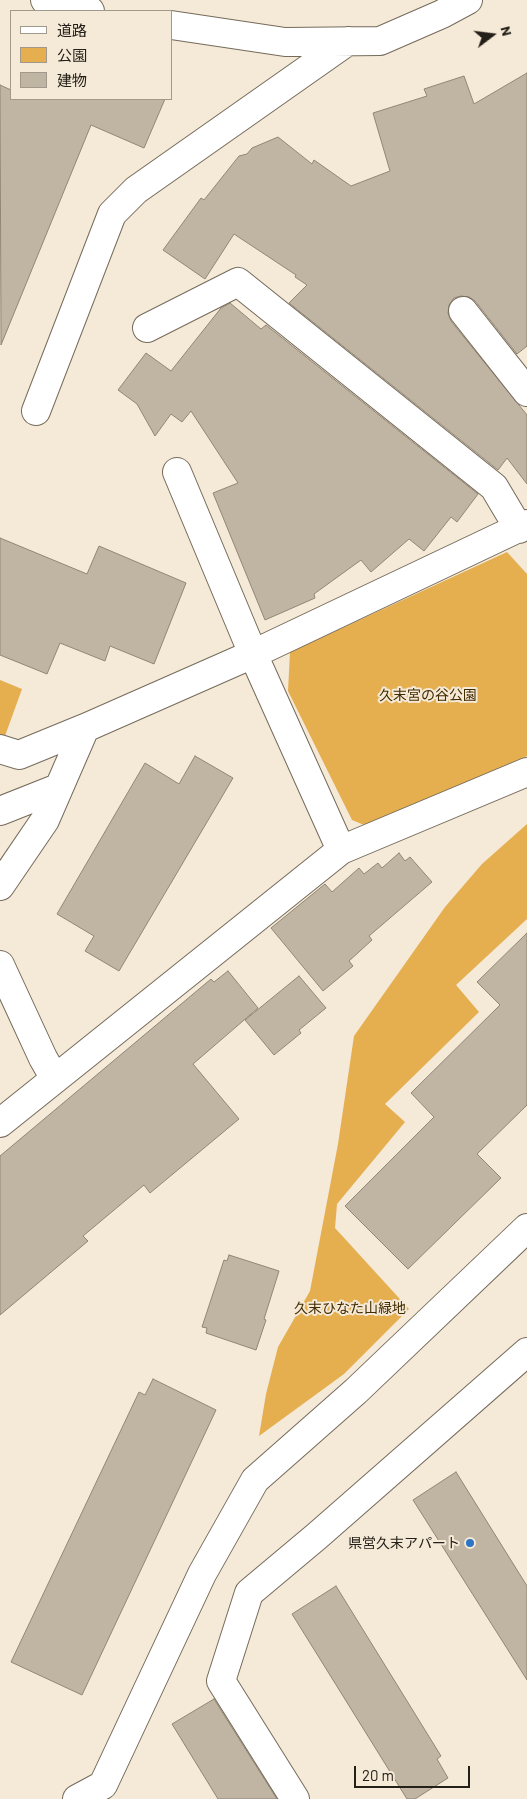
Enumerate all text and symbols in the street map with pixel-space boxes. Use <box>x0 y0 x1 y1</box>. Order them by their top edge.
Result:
legend <box>10 10 172 100</box>
north arrow <box>467 10 517 60</box>
text: 道路 <box>57 21 87 39</box>
text: N <box>498 24 516 38</box>
text: 公園 <box>57 46 87 64</box>
text: 建物 <box>57 71 87 89</box>
park label: 久末宮の谷公園 <box>379 687 477 703</box>
park label: 久末ひなた山緑地 <box>294 1300 406 1316</box>
place label: 県営久末アパート <box>348 1535 460 1551</box>
marker: 県営久末アパート <box>464 1537 476 1549</box>
scale bar <box>357 1756 473 1788</box>
text: 20 m <box>362 1766 394 1784</box>

